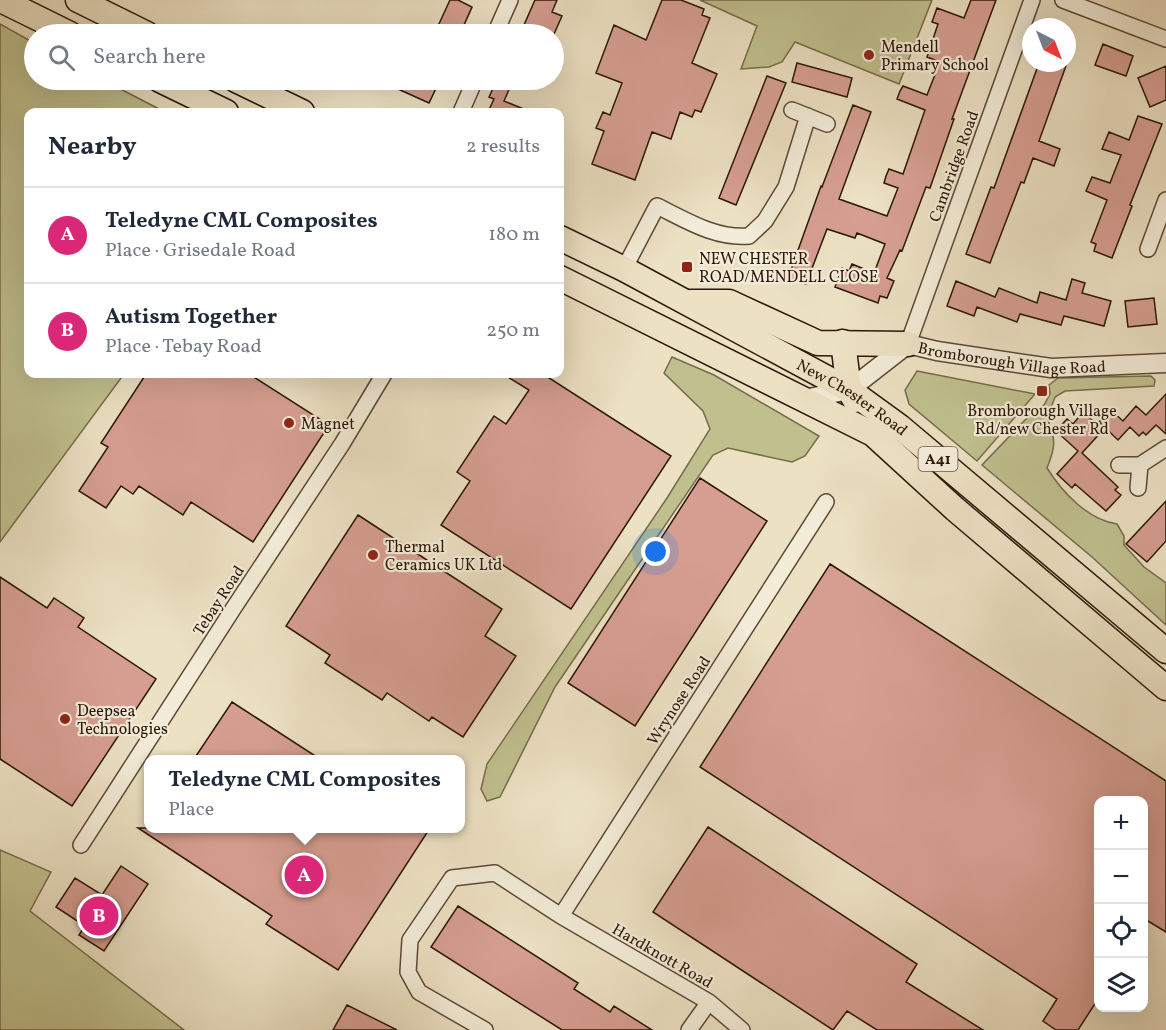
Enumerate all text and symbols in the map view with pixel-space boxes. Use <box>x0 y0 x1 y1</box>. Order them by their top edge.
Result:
north arrow <box>1022 18 1076 72</box>
search box <box>24 24 564 90</box>
place label: Mendell Primary School <box>881 37 989 77</box>
icon: search <box>45 41 78 74</box>
text: Search here <box>93 42 206 73</box>
marker: Mendell Primary School <box>862 48 876 62</box>
street label: Cambridge Road <box>925 108 985 225</box>
text: Nearby <box>48 129 137 165</box>
text: 2 results <box>466 133 540 161</box>
text: Teledyne CML Composites <box>105 206 378 237</box>
text: A <box>60 221 75 249</box>
text: 180 m <box>488 221 540 249</box>
text: Place · Grisedale Road <box>105 237 296 265</box>
place label: NEW CHESTER ROAD/MENDELL CLOSE <box>699 249 878 289</box>
marker: NEW CHESTER ROAD/MENDELL CLOSE <box>680 260 694 274</box>
text: Autism Together <box>105 302 277 333</box>
text: B <box>61 317 74 345</box>
text: 250 m <box>486 317 540 345</box>
text: Place · Tebay Road <box>105 333 262 361</box>
street label: Bromborough Village Road <box>915 338 1106 381</box>
street label: New Chester Road <box>792 355 911 442</box>
marker: Bromborough Village Rd/new Chester Rd <box>1035 384 1049 398</box>
place label: Bromborough Village Rd/new Chester Rd <box>967 401 1117 441</box>
place label: Magnet <box>301 414 355 436</box>
marker: Magnet <box>282 416 296 430</box>
road number: A41 <box>918 447 958 471</box>
place label: Thermal Ceramics UK Ltd <box>385 537 502 577</box>
your location <box>641 537 670 566</box>
marker: Thermal Ceramics UK Ltd <box>366 548 380 562</box>
street label: Tebay Road <box>189 562 251 640</box>
street label: Wrynose Road <box>643 652 717 750</box>
place label: Deepsea Technologies <box>77 701 168 741</box>
marker: Deepsea Technologies <box>58 712 72 726</box>
popup <box>144 755 465 833</box>
text: Teledyne CML Composites <box>168 765 441 796</box>
text: Place <box>168 796 214 824</box>
map controls <box>1094 796 1148 1012</box>
button: + <box>1094 796 1148 850</box>
button: − <box>1094 850 1148 904</box>
pin: A <box>284 852 324 898</box>
pin: B <box>80 894 118 938</box>
button: locate <box>1094 904 1148 958</box>
street label: Hardknott Road <box>608 919 716 994</box>
button: layers <box>1094 958 1148 1012</box>

